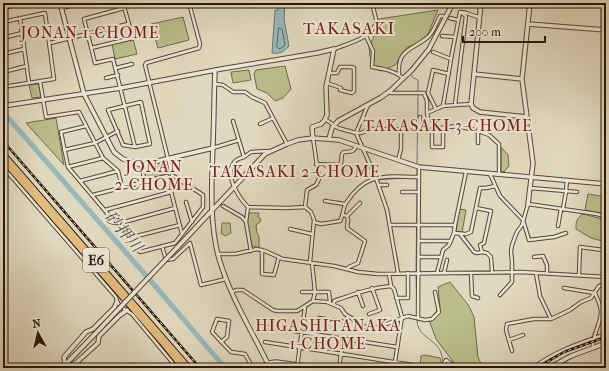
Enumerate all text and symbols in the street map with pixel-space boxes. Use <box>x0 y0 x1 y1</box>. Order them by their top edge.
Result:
district label: TAKASAKI <box>303 18 395 38</box>
scale bar <box>463 18 545 44</box>
district label: JONAN 1-CHOME <box>18 23 160 42</box>
text: 200 m <box>469 25 501 39</box>
district label: TAKASAKI 3-CHOME <box>363 116 533 135</box>
district label: JONAN 2-CHOME <box>114 157 194 194</box>
district label: TAKASAKI 2-CHOME <box>209 162 381 181</box>
water label: 砂押川 <box>101 207 148 257</box>
road number: E6 <box>83 248 109 272</box>
north arrow <box>18 313 58 353</box>
text: N <box>32 316 42 331</box>
district label: HIGASHITANAKA 1-CHOME <box>255 316 401 353</box>

